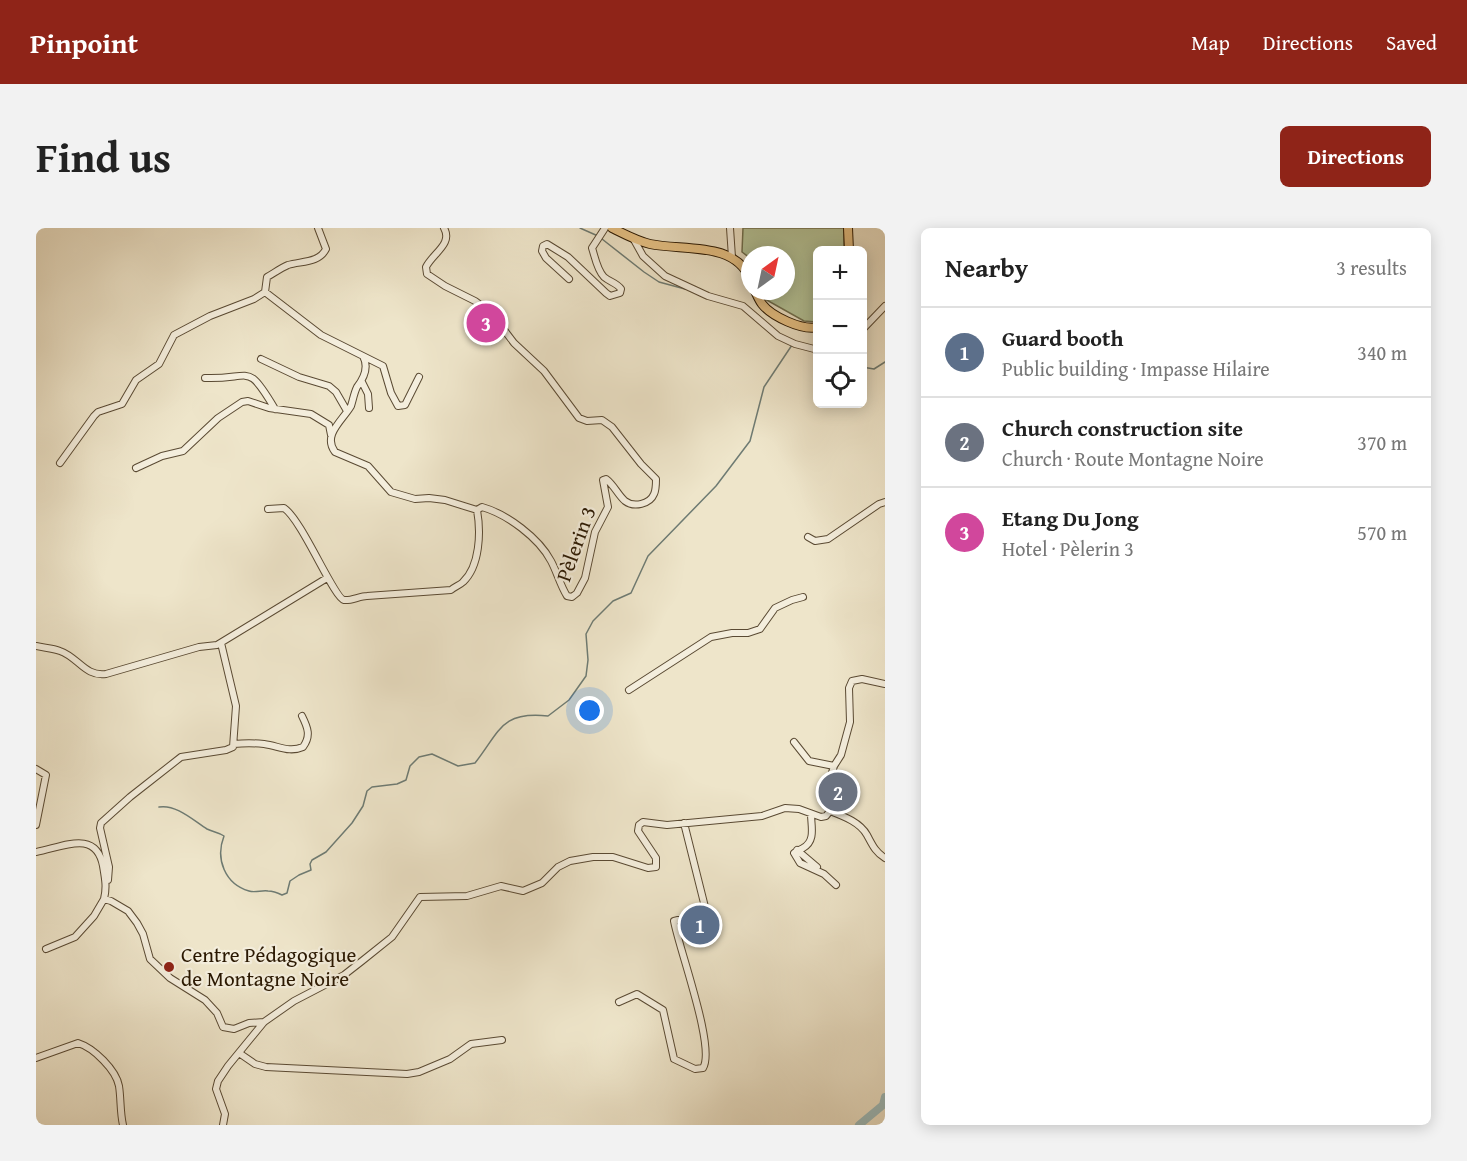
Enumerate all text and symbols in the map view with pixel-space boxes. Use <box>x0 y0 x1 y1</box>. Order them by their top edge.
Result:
text: Pinpoint <box>30 22 138 63</box>
text: Map <box>1191 27 1230 58</box>
text: Directions <box>1263 27 1353 58</box>
text: Saved <box>1386 27 1437 58</box>
text: Find us <box>36 126 171 187</box>
button: Directions <box>1280 126 1431 187</box>
north arrow <box>741 246 795 300</box>
map controls <box>813 246 867 408</box>
button: + <box>813 246 867 300</box>
text: Nearby <box>945 248 1028 287</box>
text: 3 results <box>1336 253 1407 282</box>
pin: 3 <box>466 300 506 346</box>
button: − <box>813 300 867 354</box>
text: Guard booth <box>1002 322 1123 354</box>
text: 1 <box>959 338 970 367</box>
text: 340 m <box>1357 338 1407 367</box>
button: locate <box>813 354 867 408</box>
text: Public building · Impasse Hilaire <box>1002 354 1270 383</box>
text: Church construction site <box>1002 412 1243 444</box>
text: 2 <box>959 428 970 457</box>
text: 370 m <box>1357 428 1407 457</box>
text: Church · Route Montagne Noire <box>1002 444 1264 473</box>
street label: Pèlerin 3 <box>548 502 603 586</box>
text: Etang Du Jong <box>1002 502 1138 534</box>
text: 3 <box>959 518 970 547</box>
text: 570 m <box>1357 518 1407 547</box>
text: Hotel · Pèlerin 3 <box>1002 534 1134 563</box>
your location <box>575 696 604 725</box>
pin: 2 <box>818 770 858 814</box>
pin: 1 <box>680 902 720 948</box>
place label: Centre Pédagogique de Montagne Noire <box>181 939 356 994</box>
marker: Centre Pédagogique de Montagne Noire <box>162 960 176 974</box>

